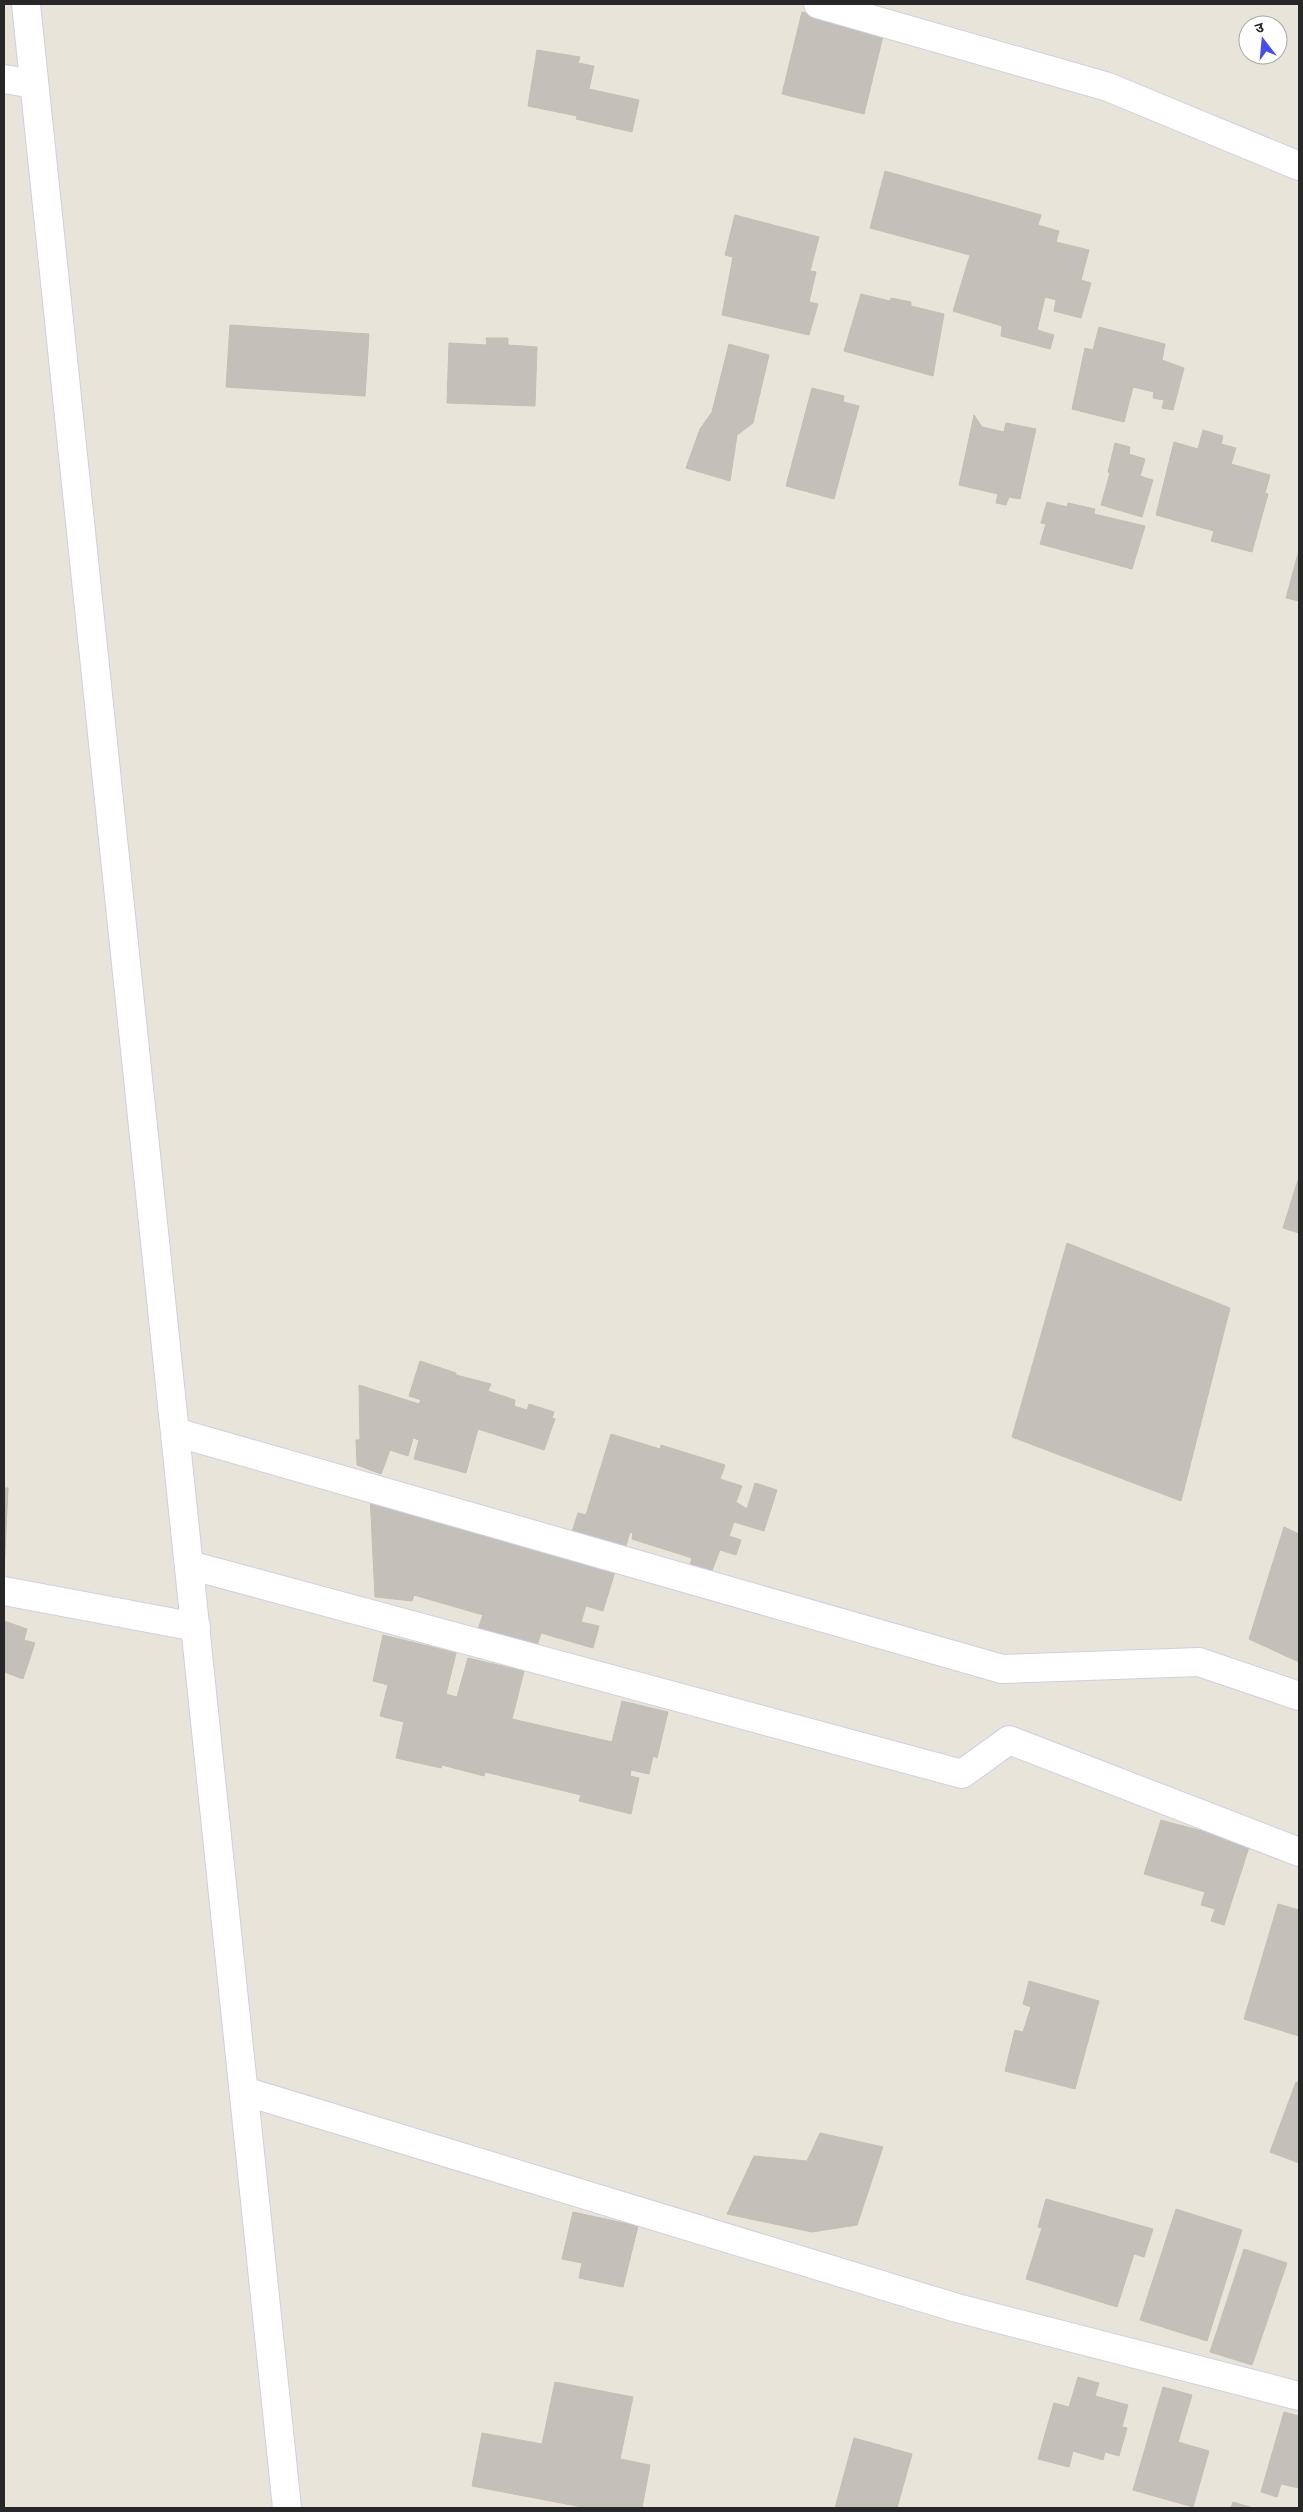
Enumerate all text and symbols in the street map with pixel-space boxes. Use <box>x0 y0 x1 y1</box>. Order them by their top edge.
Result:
north arrow <box>1238 15 1288 65</box>
text: उ <box>1253 18 1267 39</box>

